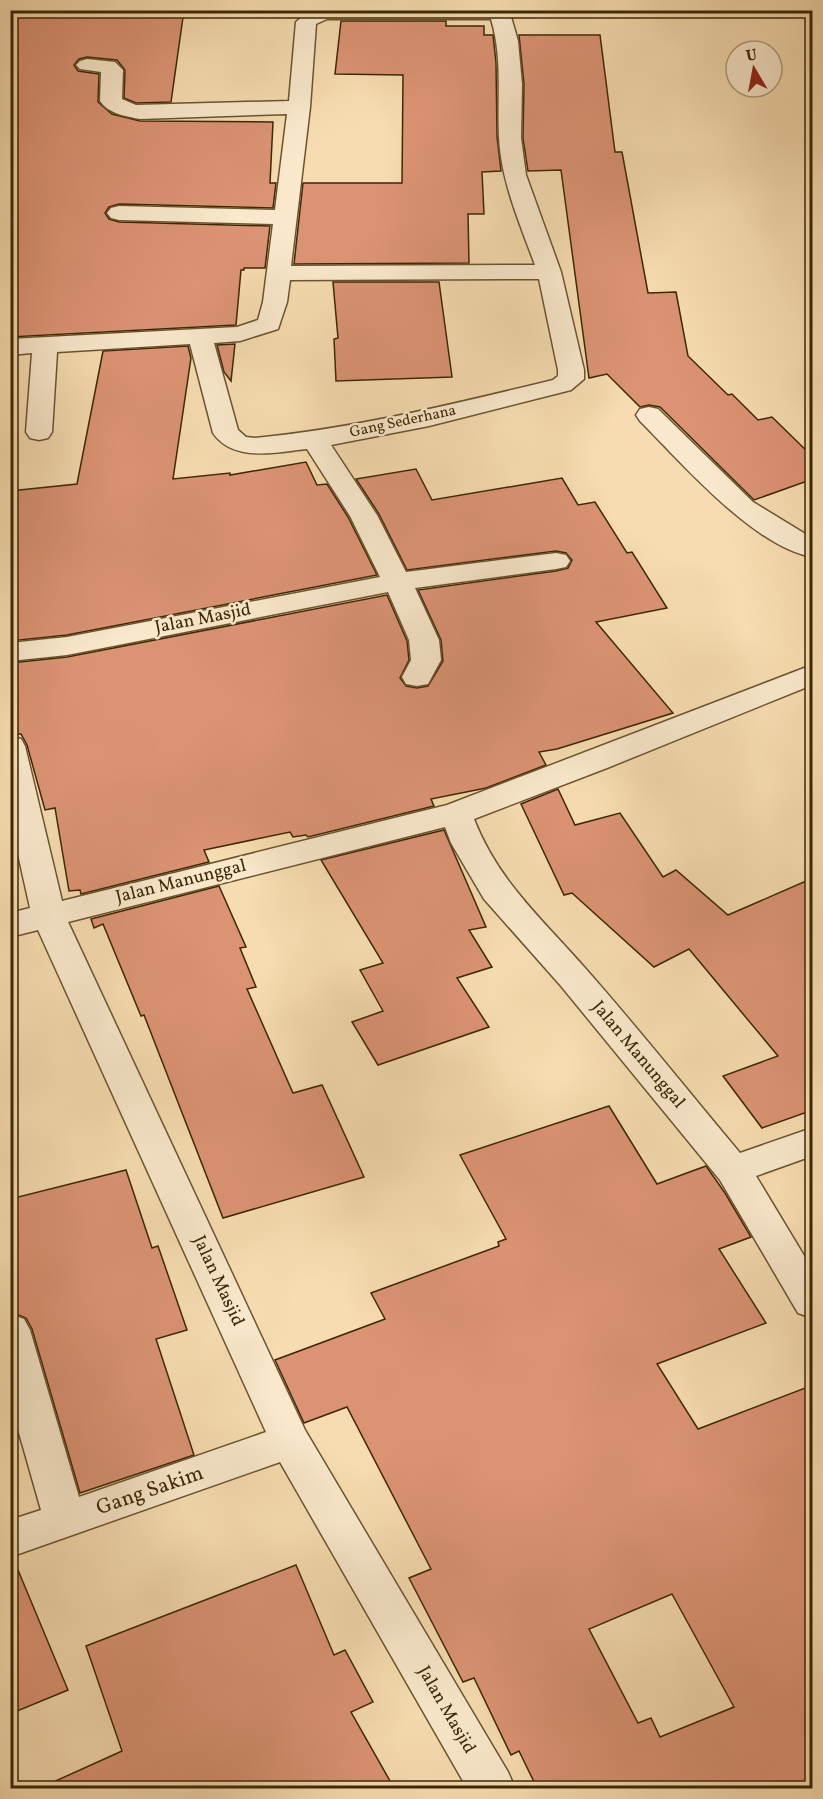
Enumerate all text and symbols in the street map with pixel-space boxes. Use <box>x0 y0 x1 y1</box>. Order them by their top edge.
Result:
north arrow <box>724 39 784 99</box>
text: U <box>744 44 759 68</box>
street label: Gang Sederhana <box>348 400 458 444</box>
street label: Jalan Masjid <box>153 597 253 641</box>
street label: Jalan Manunggal <box>113 854 249 910</box>
street label: Jalan Manunggal <box>585 996 691 1114</box>
street label: Jalan Masjid <box>186 1231 250 1331</box>
street label: Gang Sakim <box>92 1459 208 1523</box>
street label: Jalan Masjid <box>411 1661 481 1759</box>

